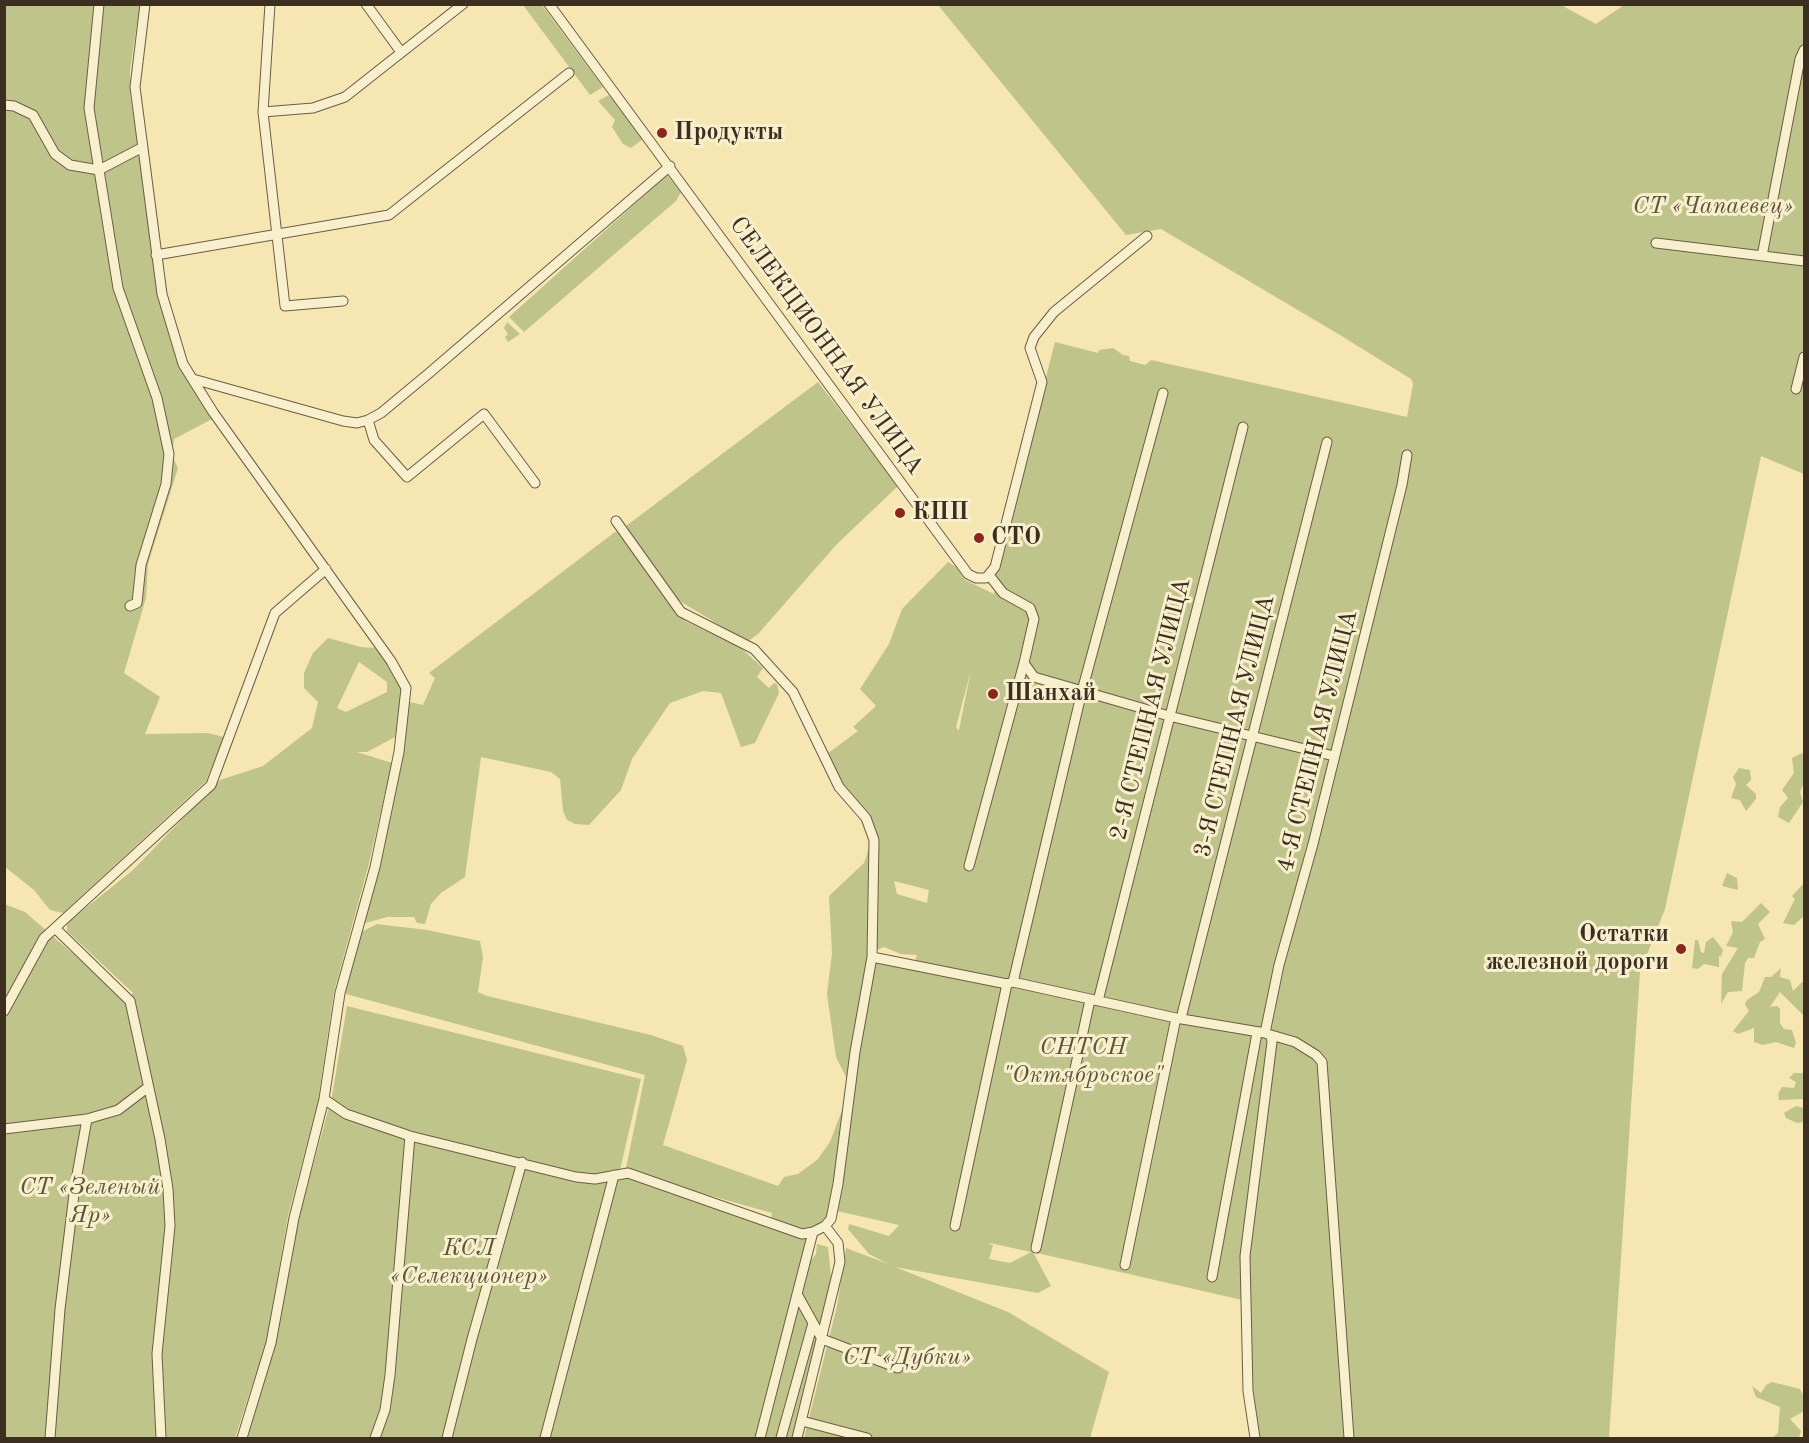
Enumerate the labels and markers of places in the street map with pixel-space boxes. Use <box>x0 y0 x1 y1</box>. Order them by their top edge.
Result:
place label: Продукты <box>674 119 783 147</box>
marker: Продукты <box>655 126 669 140</box>
place label: КПП <box>912 499 969 527</box>
marker: КПП <box>893 506 907 520</box>
place label: СТО <box>991 524 1041 552</box>
marker: СТО <box>972 531 986 545</box>
place label: Шанхай <box>1005 680 1096 708</box>
marker: Шанхай <box>986 687 1000 701</box>
place label: Остатки железной дороги <box>1486 921 1669 977</box>
marker: Остатки железной дороги <box>1674 942 1688 956</box>

